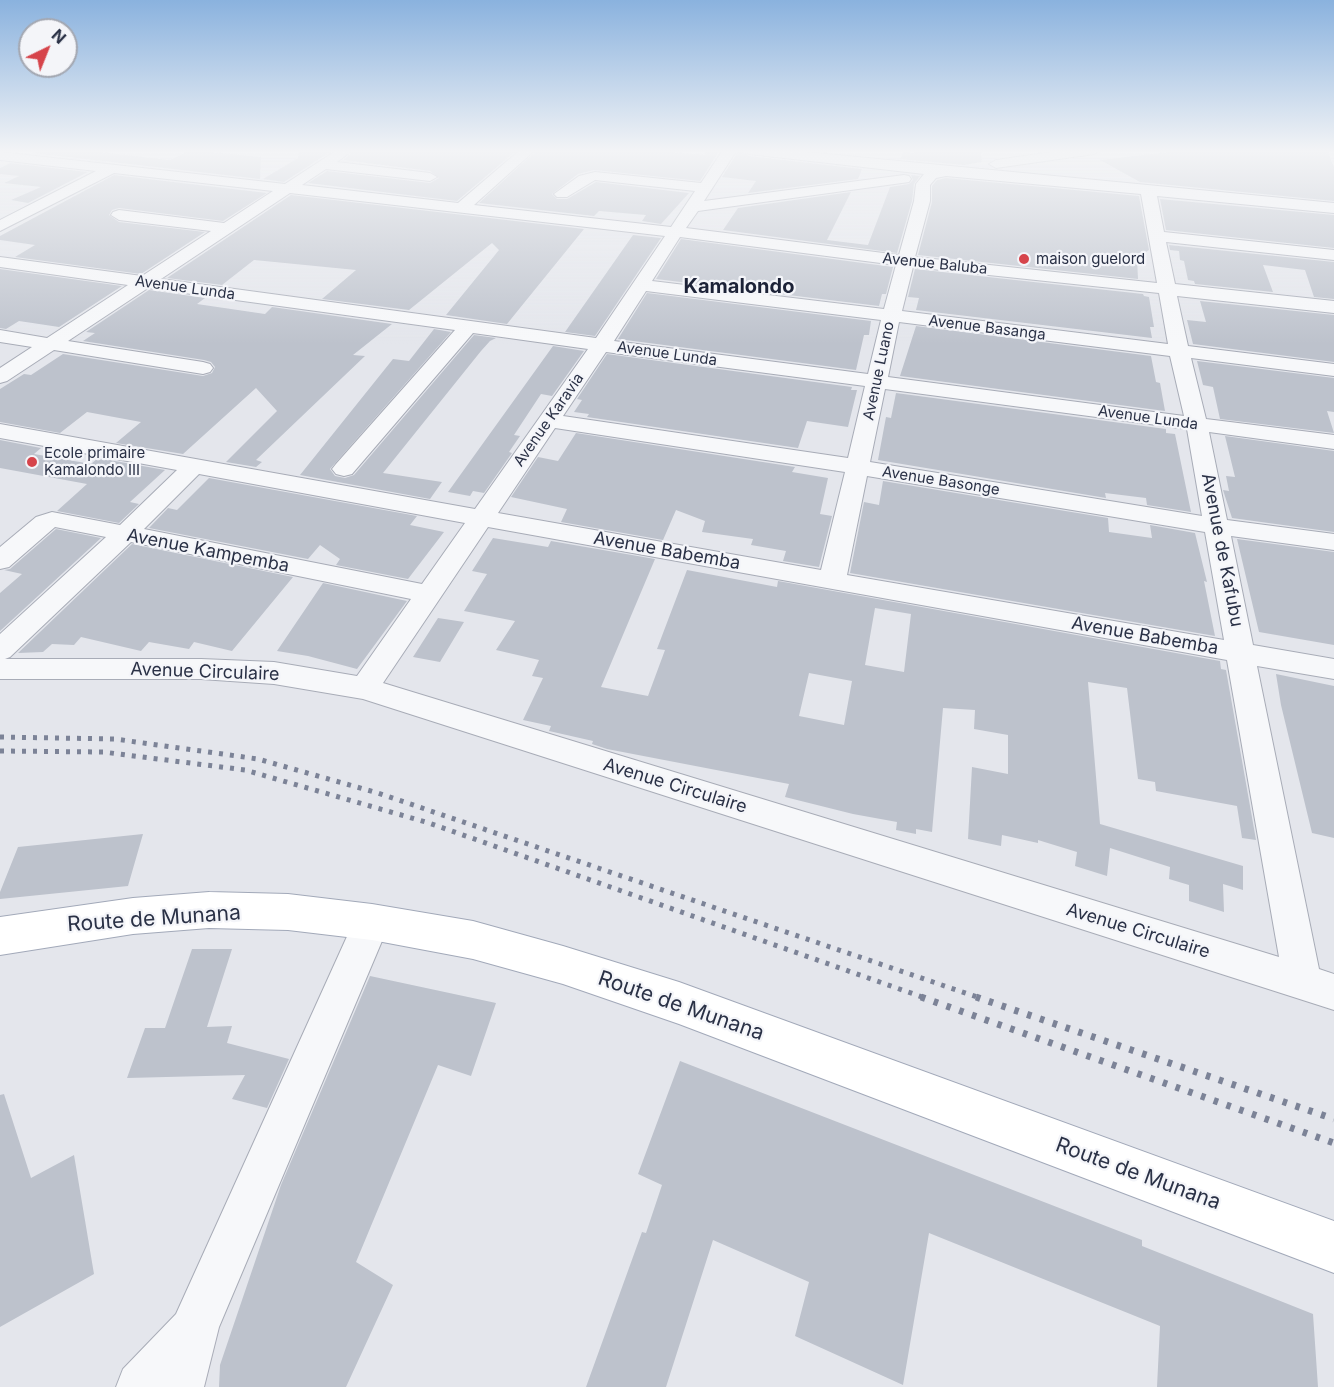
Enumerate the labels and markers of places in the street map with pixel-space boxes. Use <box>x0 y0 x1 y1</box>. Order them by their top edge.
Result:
place label: maison guelord <box>1036 250 1145 268</box>
marker: maison guelord <box>1017 252 1031 266</box>
place label: Ecole primaire Kamalondo III <box>44 444 145 479</box>
marker: Ecole primaire Kamalondo III <box>25 455 39 469</box>

